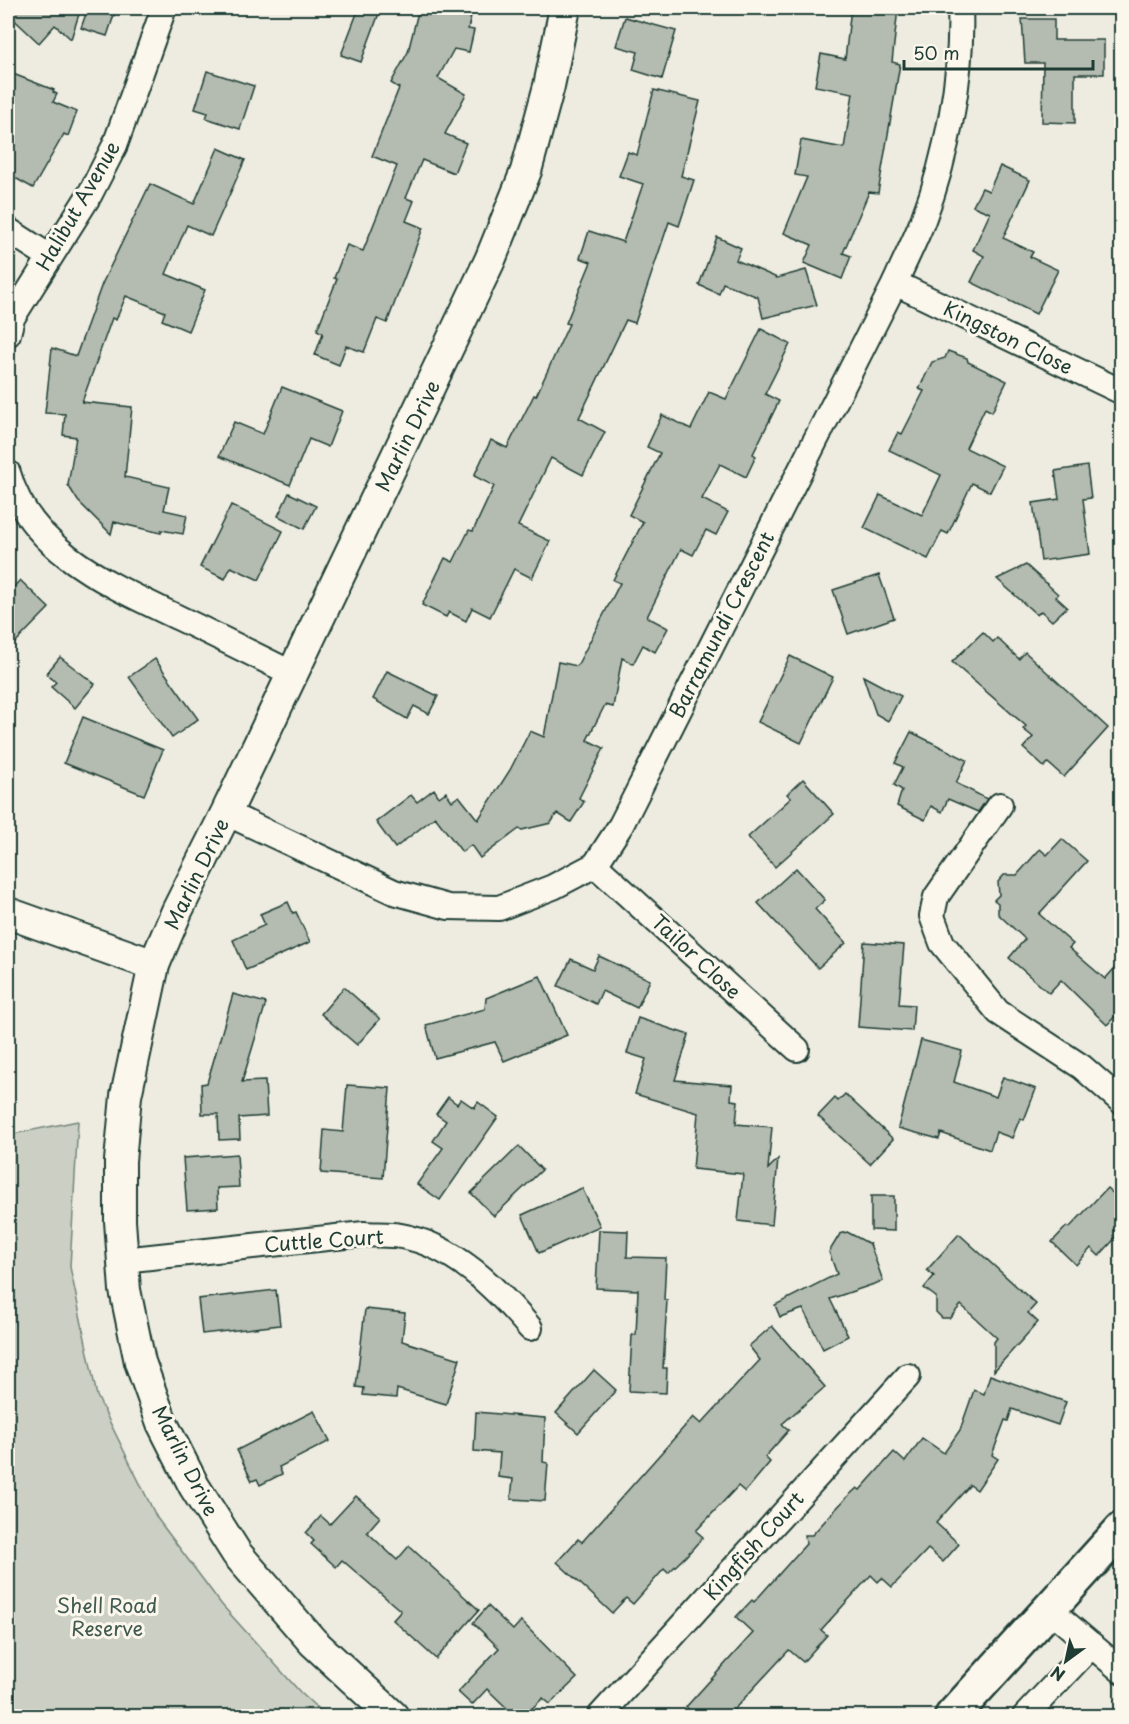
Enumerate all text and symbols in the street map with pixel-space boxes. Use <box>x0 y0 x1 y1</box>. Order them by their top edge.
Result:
scale bar <box>904 33 1093 71</box>
text: 50 m <box>913 39 960 66</box>
street label: Halibut Avenue <box>28 135 127 276</box>
street label: Kingston Close <box>939 293 1078 381</box>
street label: Marlin Drive <box>367 375 447 496</box>
street label: Barramundi Crescent <box>661 526 781 723</box>
street label: Marlin Drive <box>156 813 236 934</box>
street label: Tailor Close <box>645 907 748 1006</box>
street label: Cuttle Court <box>263 1221 385 1259</box>
street label: Marlin Drive <box>145 1400 227 1521</box>
street label: Kingfish Court <box>696 1484 810 1606</box>
park label: Shell Road Reserve <box>57 1590 157 1643</box>
north arrow <box>1036 1631 1096 1691</box>
text: N <box>1045 1661 1069 1688</box>

